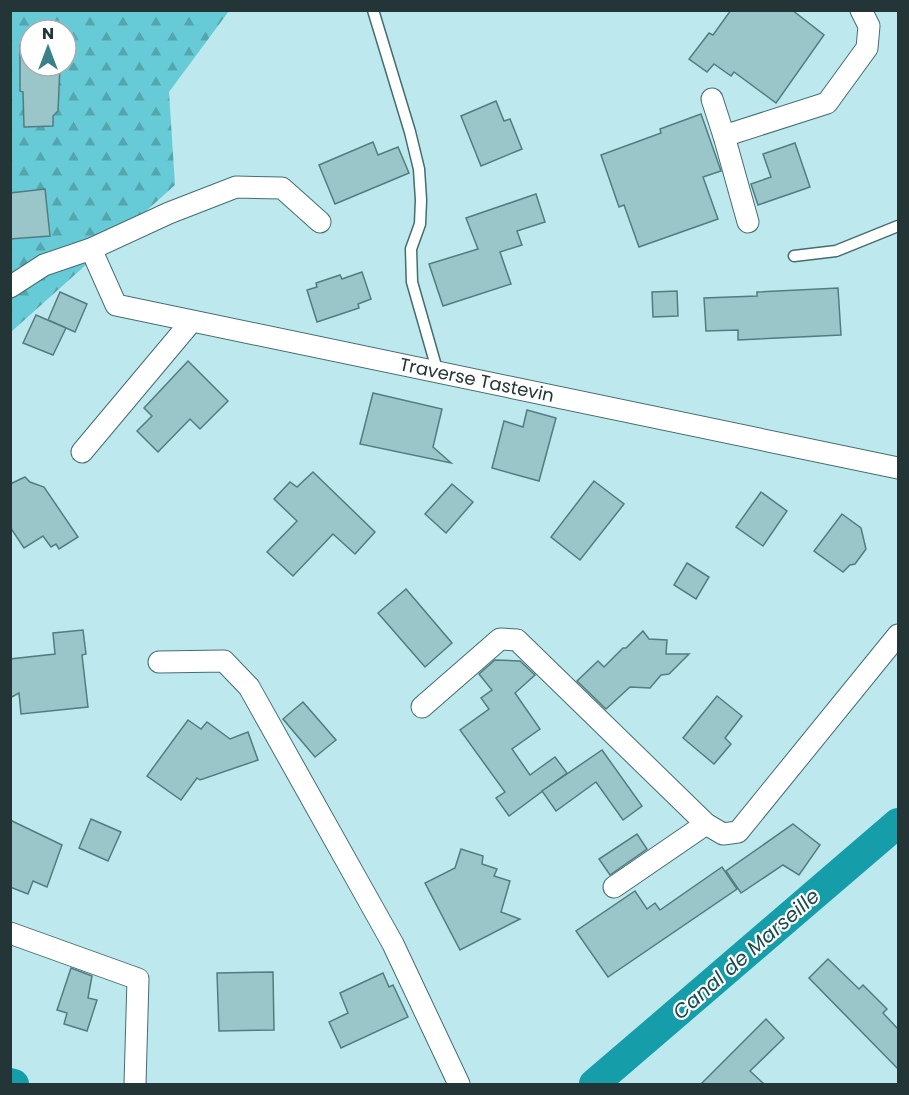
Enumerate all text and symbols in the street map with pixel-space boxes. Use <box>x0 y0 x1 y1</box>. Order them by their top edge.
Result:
north arrow <box>18 18 78 78</box>
text: N <box>42 22 54 45</box>
street label: Traverse Tastevin <box>398 351 557 408</box>
water label: Canal de Marseille <box>667 882 825 1026</box>

